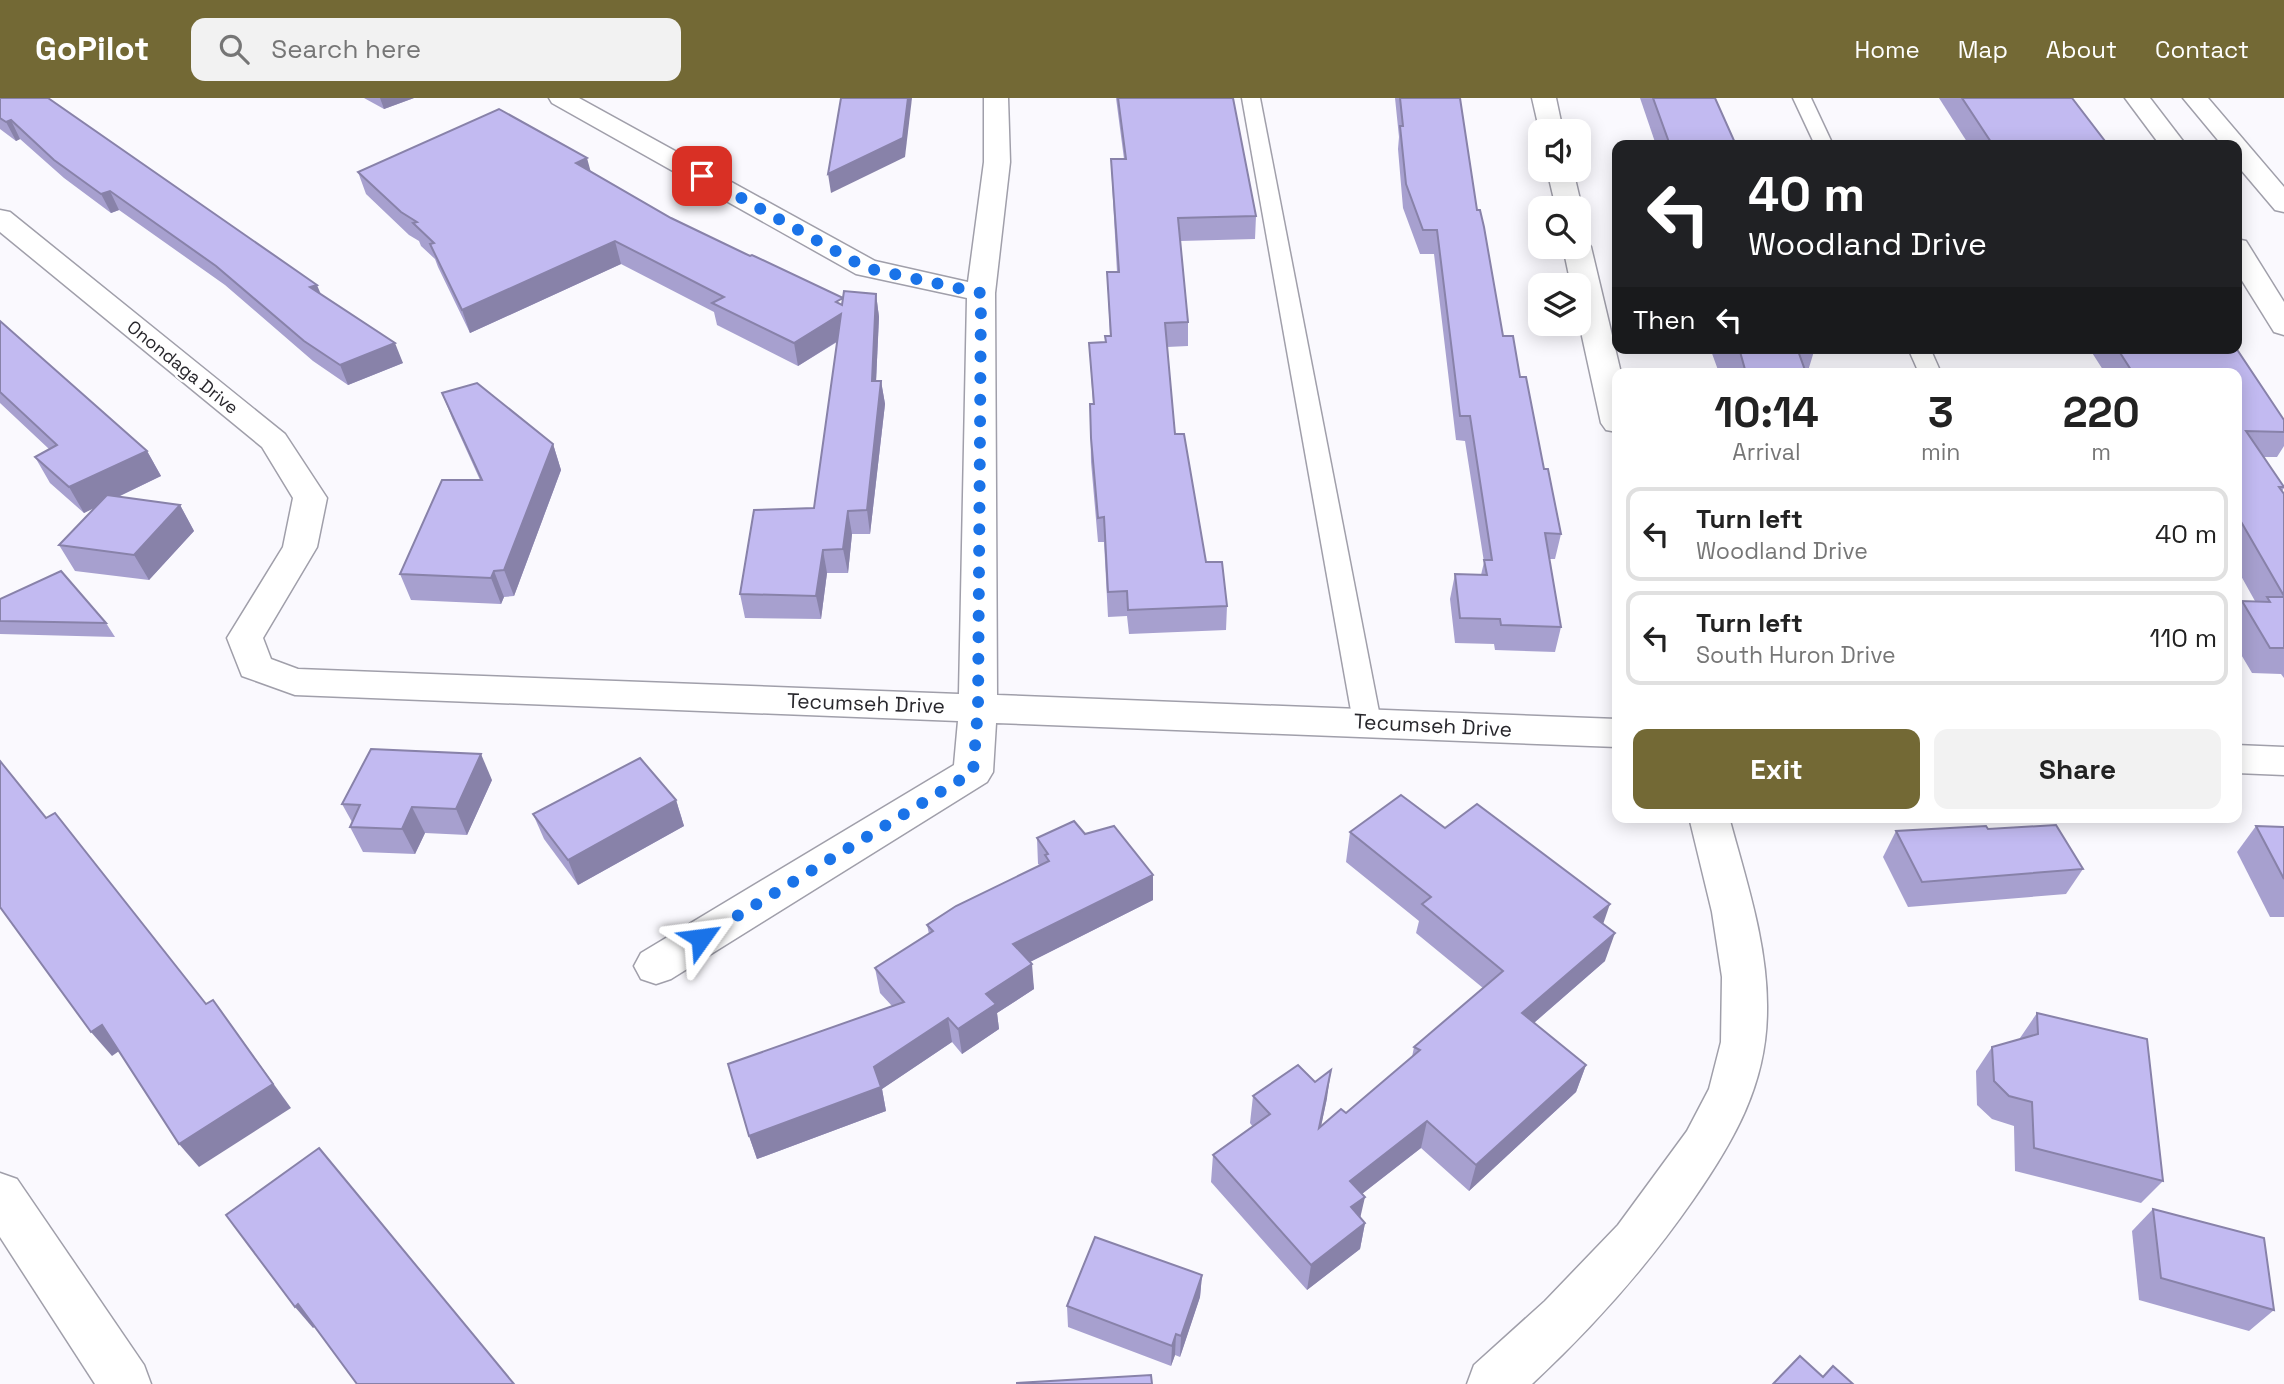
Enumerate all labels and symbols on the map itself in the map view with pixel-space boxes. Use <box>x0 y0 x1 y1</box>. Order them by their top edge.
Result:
pin <box>672 146 732 206</box>
street label: Onondaga Drive <box>123 315 243 419</box>
street label: Tecumseh Drive <box>786 687 946 719</box>
street label: Tecumseh Drive <box>1353 707 1513 743</box>
position arrow <box>664 901 738 975</box>

